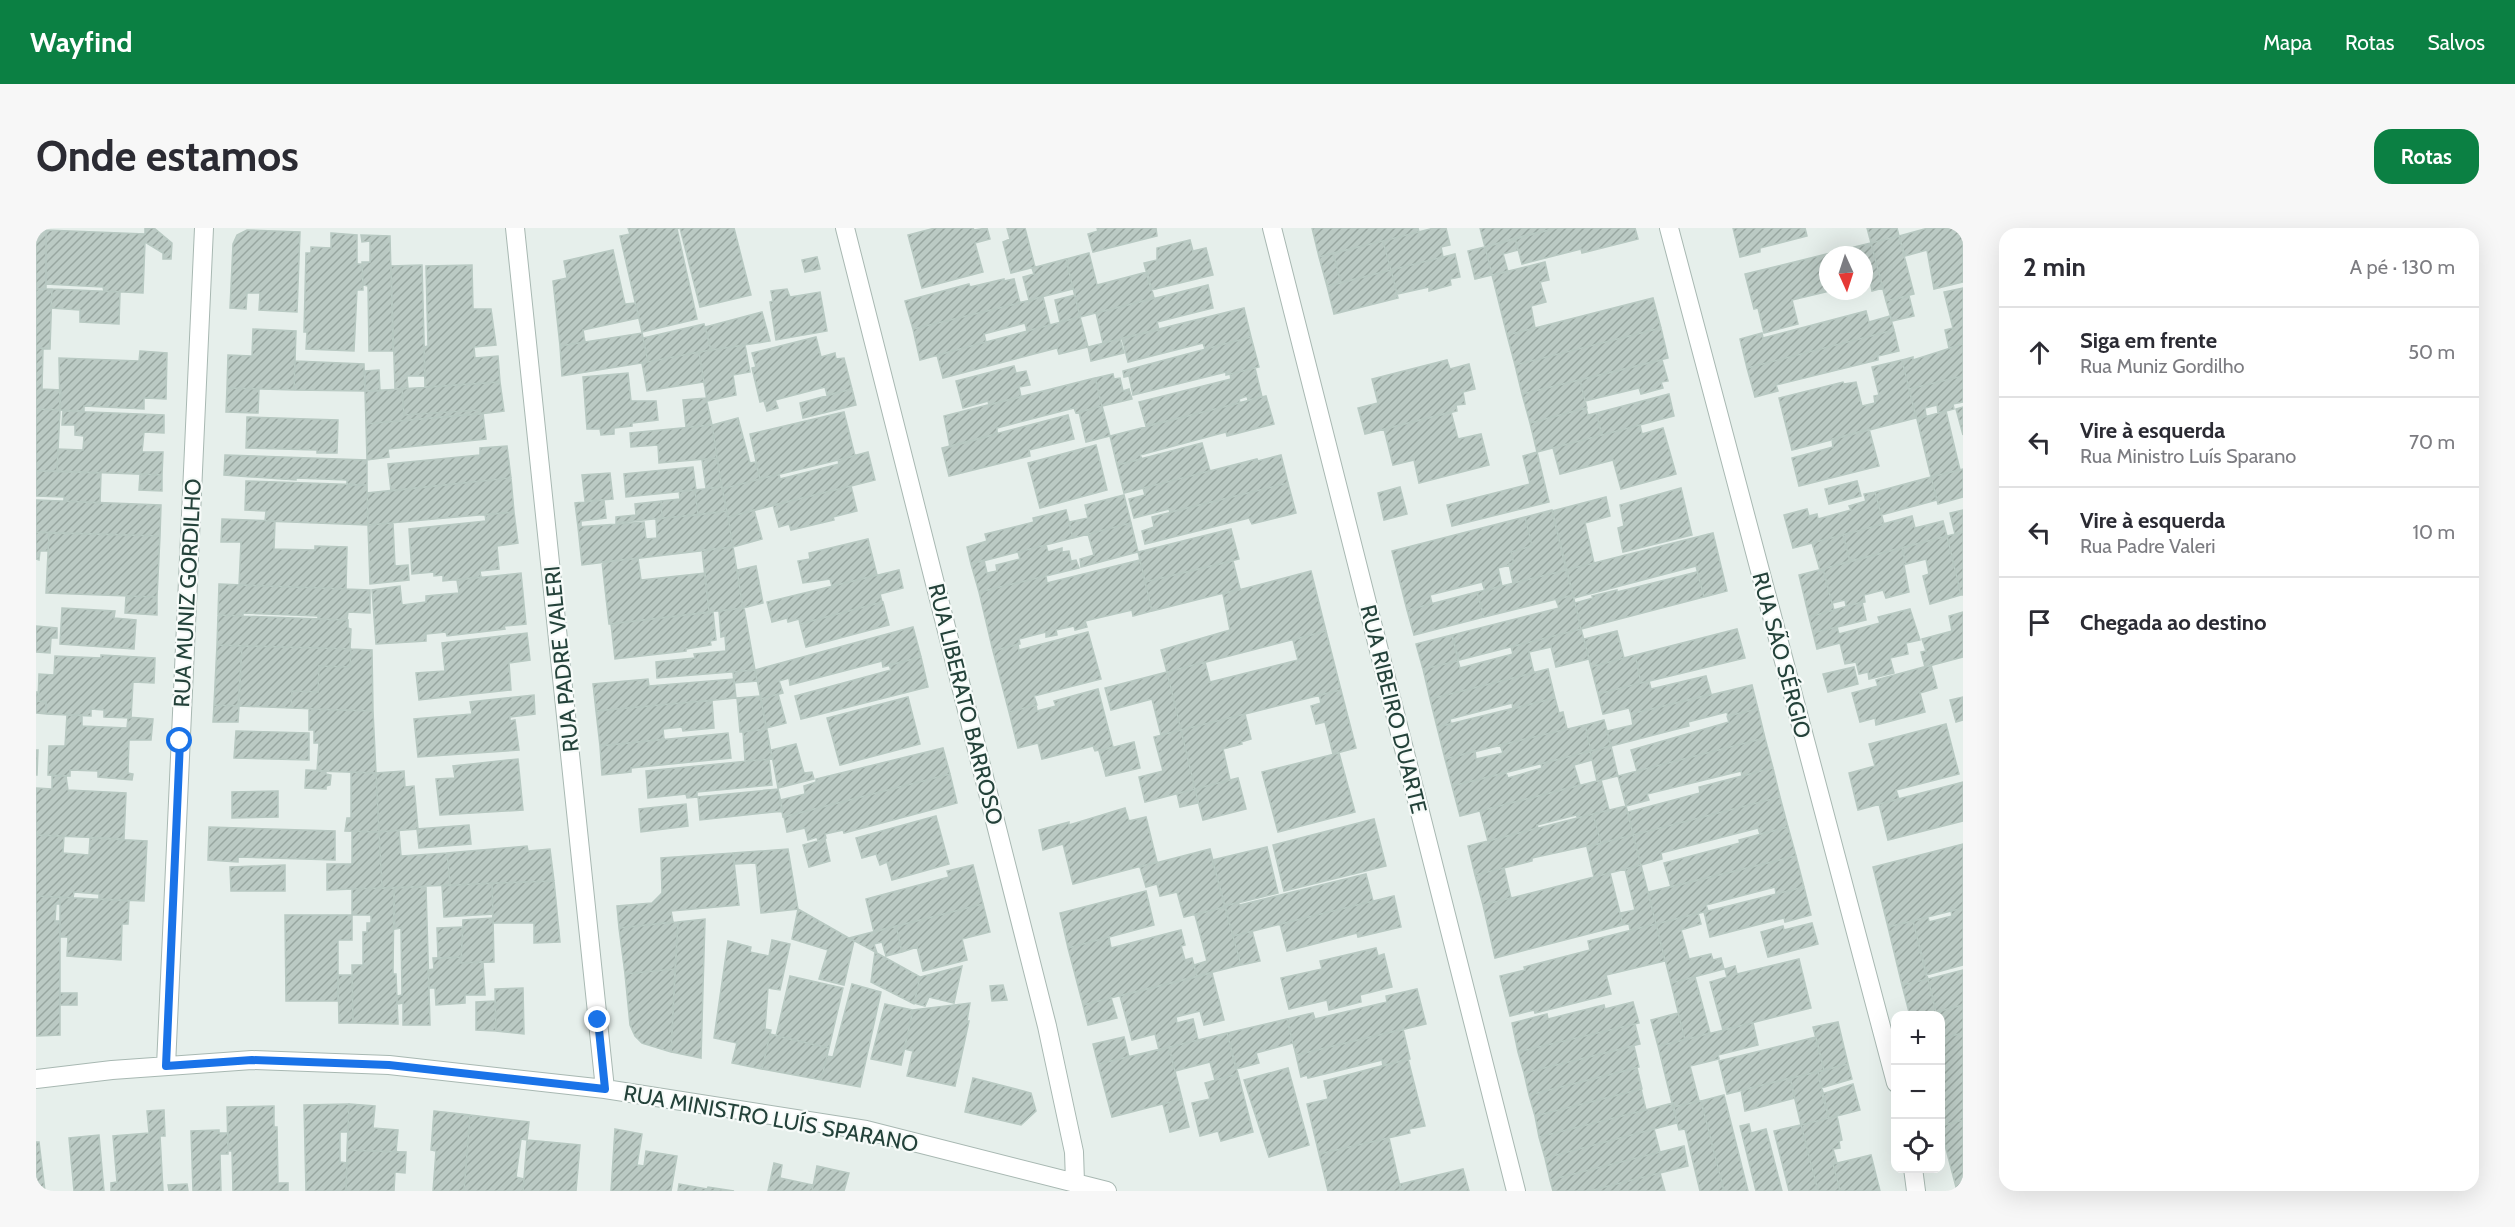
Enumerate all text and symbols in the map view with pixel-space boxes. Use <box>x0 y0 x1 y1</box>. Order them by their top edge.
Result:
text: Wayfind <box>30 25 132 59</box>
text: Mapa <box>2263 30 2312 55</box>
text: Rotas <box>2345 30 2394 55</box>
text: Salvos <box>2427 30 2485 55</box>
button: Rotas <box>2374 129 2479 184</box>
text: Onde estamos <box>36 130 299 182</box>
north arrow <box>1819 246 1873 300</box>
text: 2 min <box>2023 251 2086 283</box>
text: A pé · 130 m <box>2350 255 2455 279</box>
text: Siga em frente <box>2080 327 2217 354</box>
icon: ahead <box>2023 336 2056 369</box>
text: 50 m <box>2408 340 2455 364</box>
text: Rua Muniz Gordilho <box>2080 354 2245 378</box>
text: Vire à esquerda <box>2080 417 2225 444</box>
icon: left <box>2023 426 2056 459</box>
text: 70 m <box>2409 430 2455 454</box>
text: Rua Ministro Luís Sparano <box>2080 444 2296 468</box>
street label: RUA MUNIZ GORDILHO <box>168 478 207 708</box>
text: Vire à esquerda <box>2080 507 2225 534</box>
icon: left <box>2023 516 2056 549</box>
text: 10 m <box>2412 520 2455 544</box>
text: Rua Padre Valeri <box>2080 534 2215 558</box>
street label: RUA PADRE VALERI <box>538 565 585 753</box>
street label: RUA SÃO SÉRGIO <box>1746 569 1817 741</box>
street label: RUA LIBERATO BARROSO <box>922 581 1009 828</box>
street label: RUA RIBEIRO DUARTE <box>1354 602 1433 816</box>
icon: arrive <box>2023 606 2056 639</box>
text: Chegada ao destino <box>2080 609 2266 636</box>
route start <box>166 727 192 753</box>
route end <box>584 1006 610 1032</box>
map controls <box>1891 1011 1945 1173</box>
button: + <box>1891 1011 1945 1065</box>
button: − <box>1891 1065 1945 1119</box>
street label: RUA MINISTRO LUÍS SPARANO <box>621 1079 920 1158</box>
button: locate <box>1891 1119 1945 1173</box>

